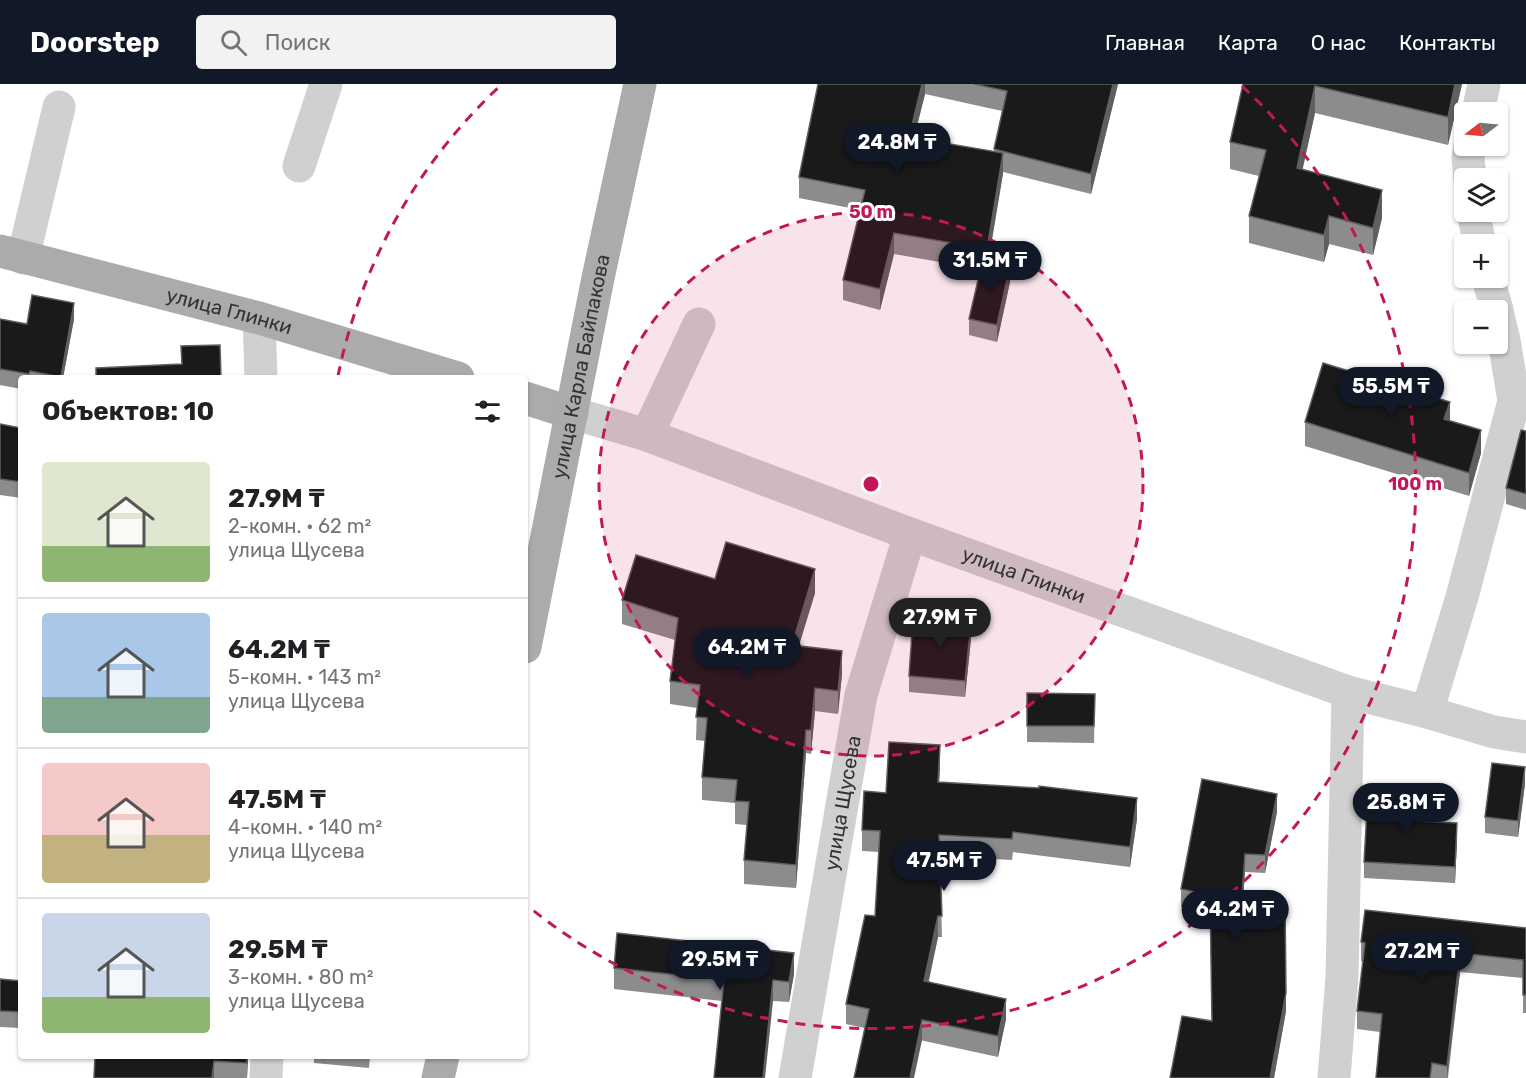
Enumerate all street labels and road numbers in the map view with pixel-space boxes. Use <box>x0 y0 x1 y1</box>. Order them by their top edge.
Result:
street label: улица Карла Байпакова <box>547 252 615 481</box>
street label: улица Глинки <box>164 283 295 339</box>
street label: улица Глинки <box>959 542 1089 608</box>
street label: улица Щусева <box>819 734 866 873</box>

